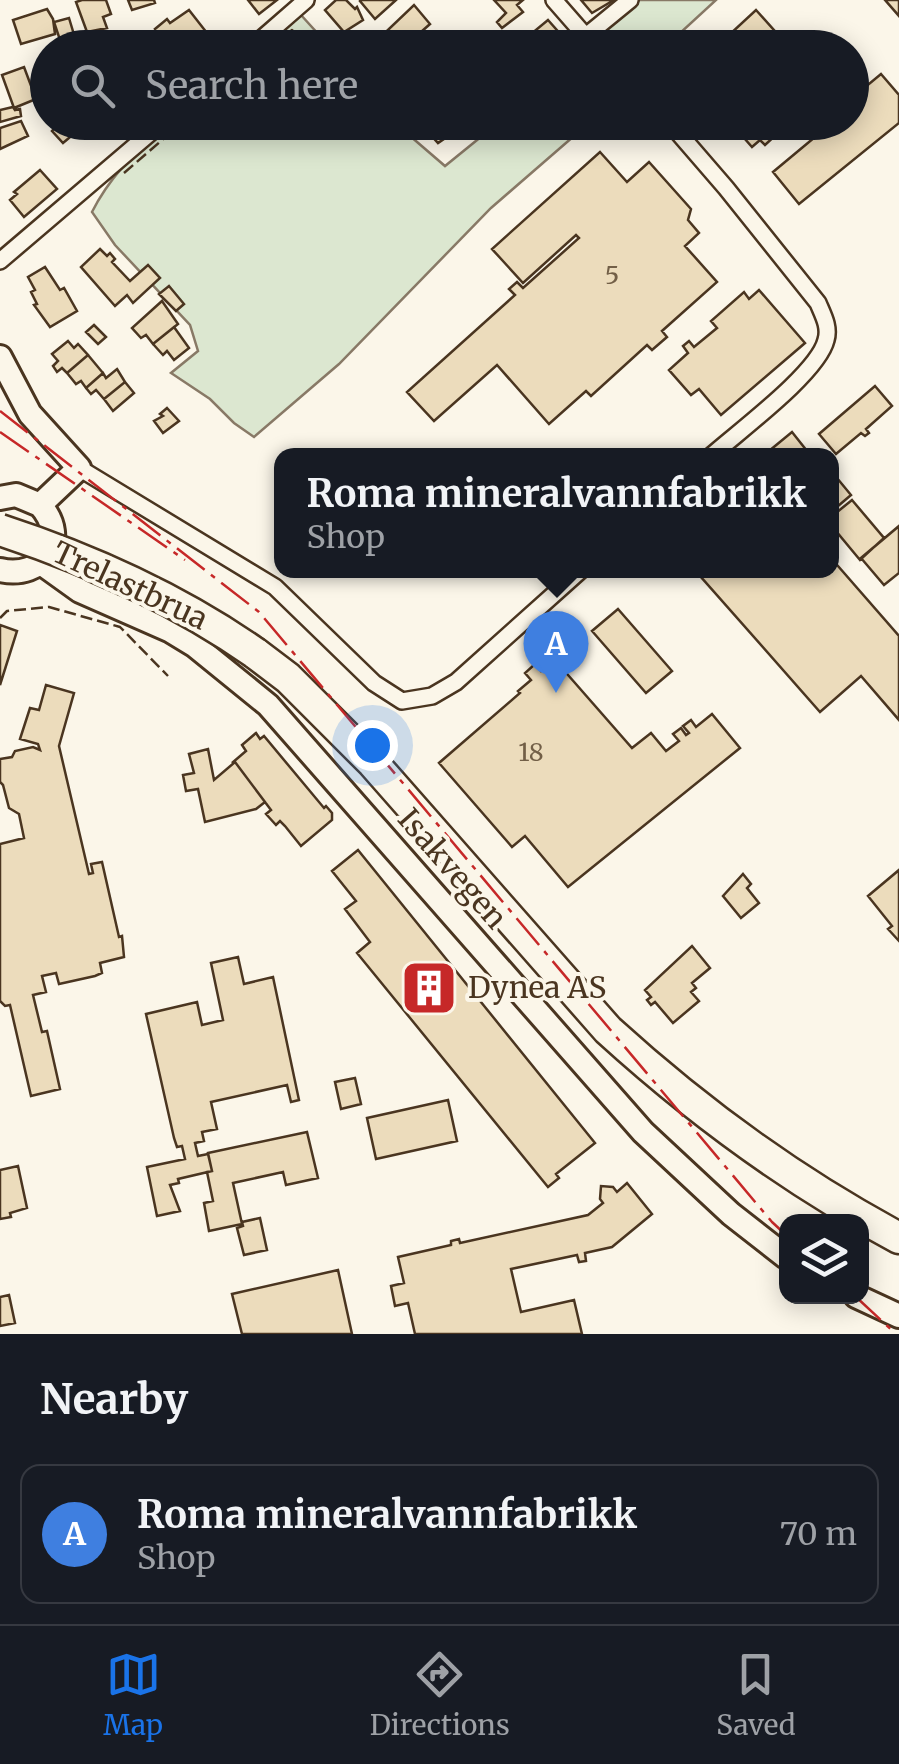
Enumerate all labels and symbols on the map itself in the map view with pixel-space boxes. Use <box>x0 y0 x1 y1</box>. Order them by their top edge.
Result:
house number: 5 <box>605 259 619 291</box>
street label: Trelastbrua <box>47 533 214 638</box>
pin: A <box>524 610 588 693</box>
your location <box>347 720 398 771</box>
house number: 18 <box>518 736 544 768</box>
street label: Isakvegen <box>390 800 515 936</box>
building icon: Dynea AS <box>399 958 459 1018</box>
place label: Dynea AS <box>468 968 606 1006</box>

